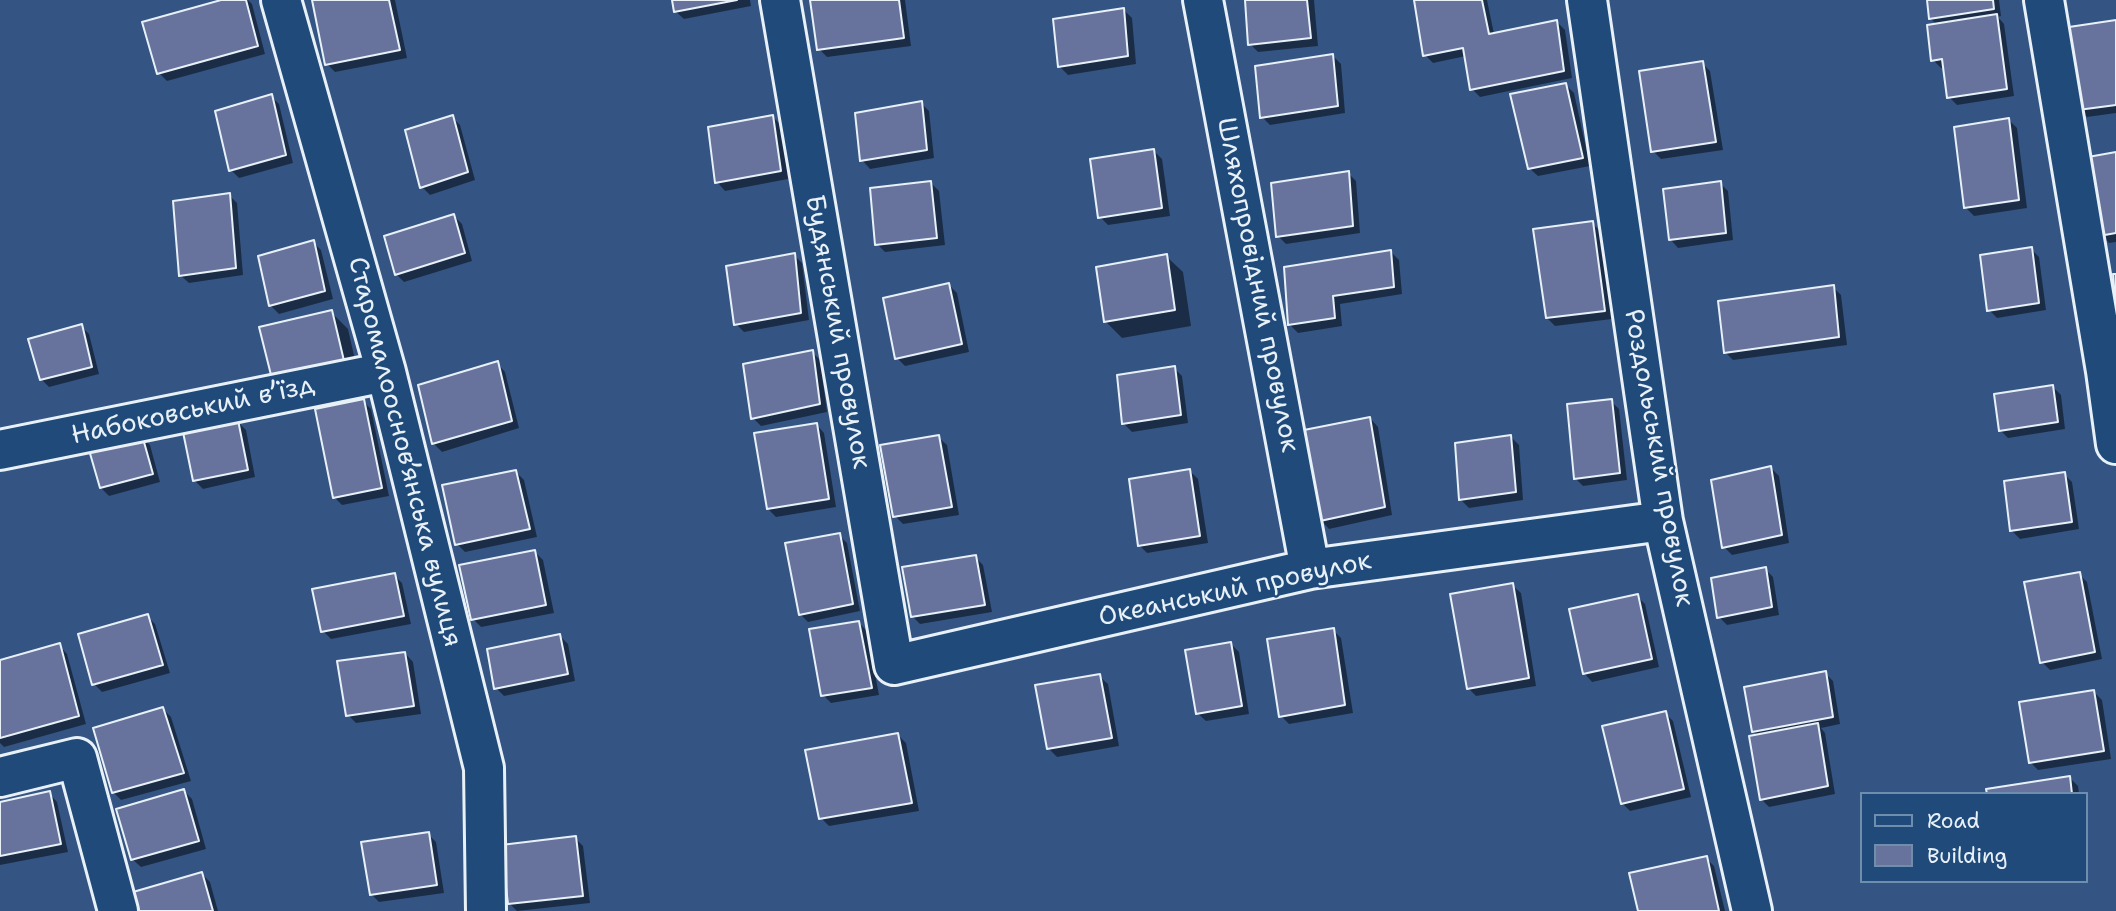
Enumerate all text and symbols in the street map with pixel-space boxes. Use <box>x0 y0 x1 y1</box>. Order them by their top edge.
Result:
street label: Шляхопровідний провулок <box>1209 115 1305 455</box>
street label: Будянський провулок <box>798 193 876 471</box>
street label: Старомалооснов’янська вулиця <box>340 254 468 650</box>
street label: Роздольський провулок <box>1616 307 1700 609</box>
street label: Набоковський в’їзд <box>69 370 317 452</box>
street label: Океанський провулок <box>1096 546 1374 634</box>
legend <box>1860 792 2088 883</box>
text: Road <box>1927 807 1980 835</box>
text: Building <box>1927 842 2007 870</box>

